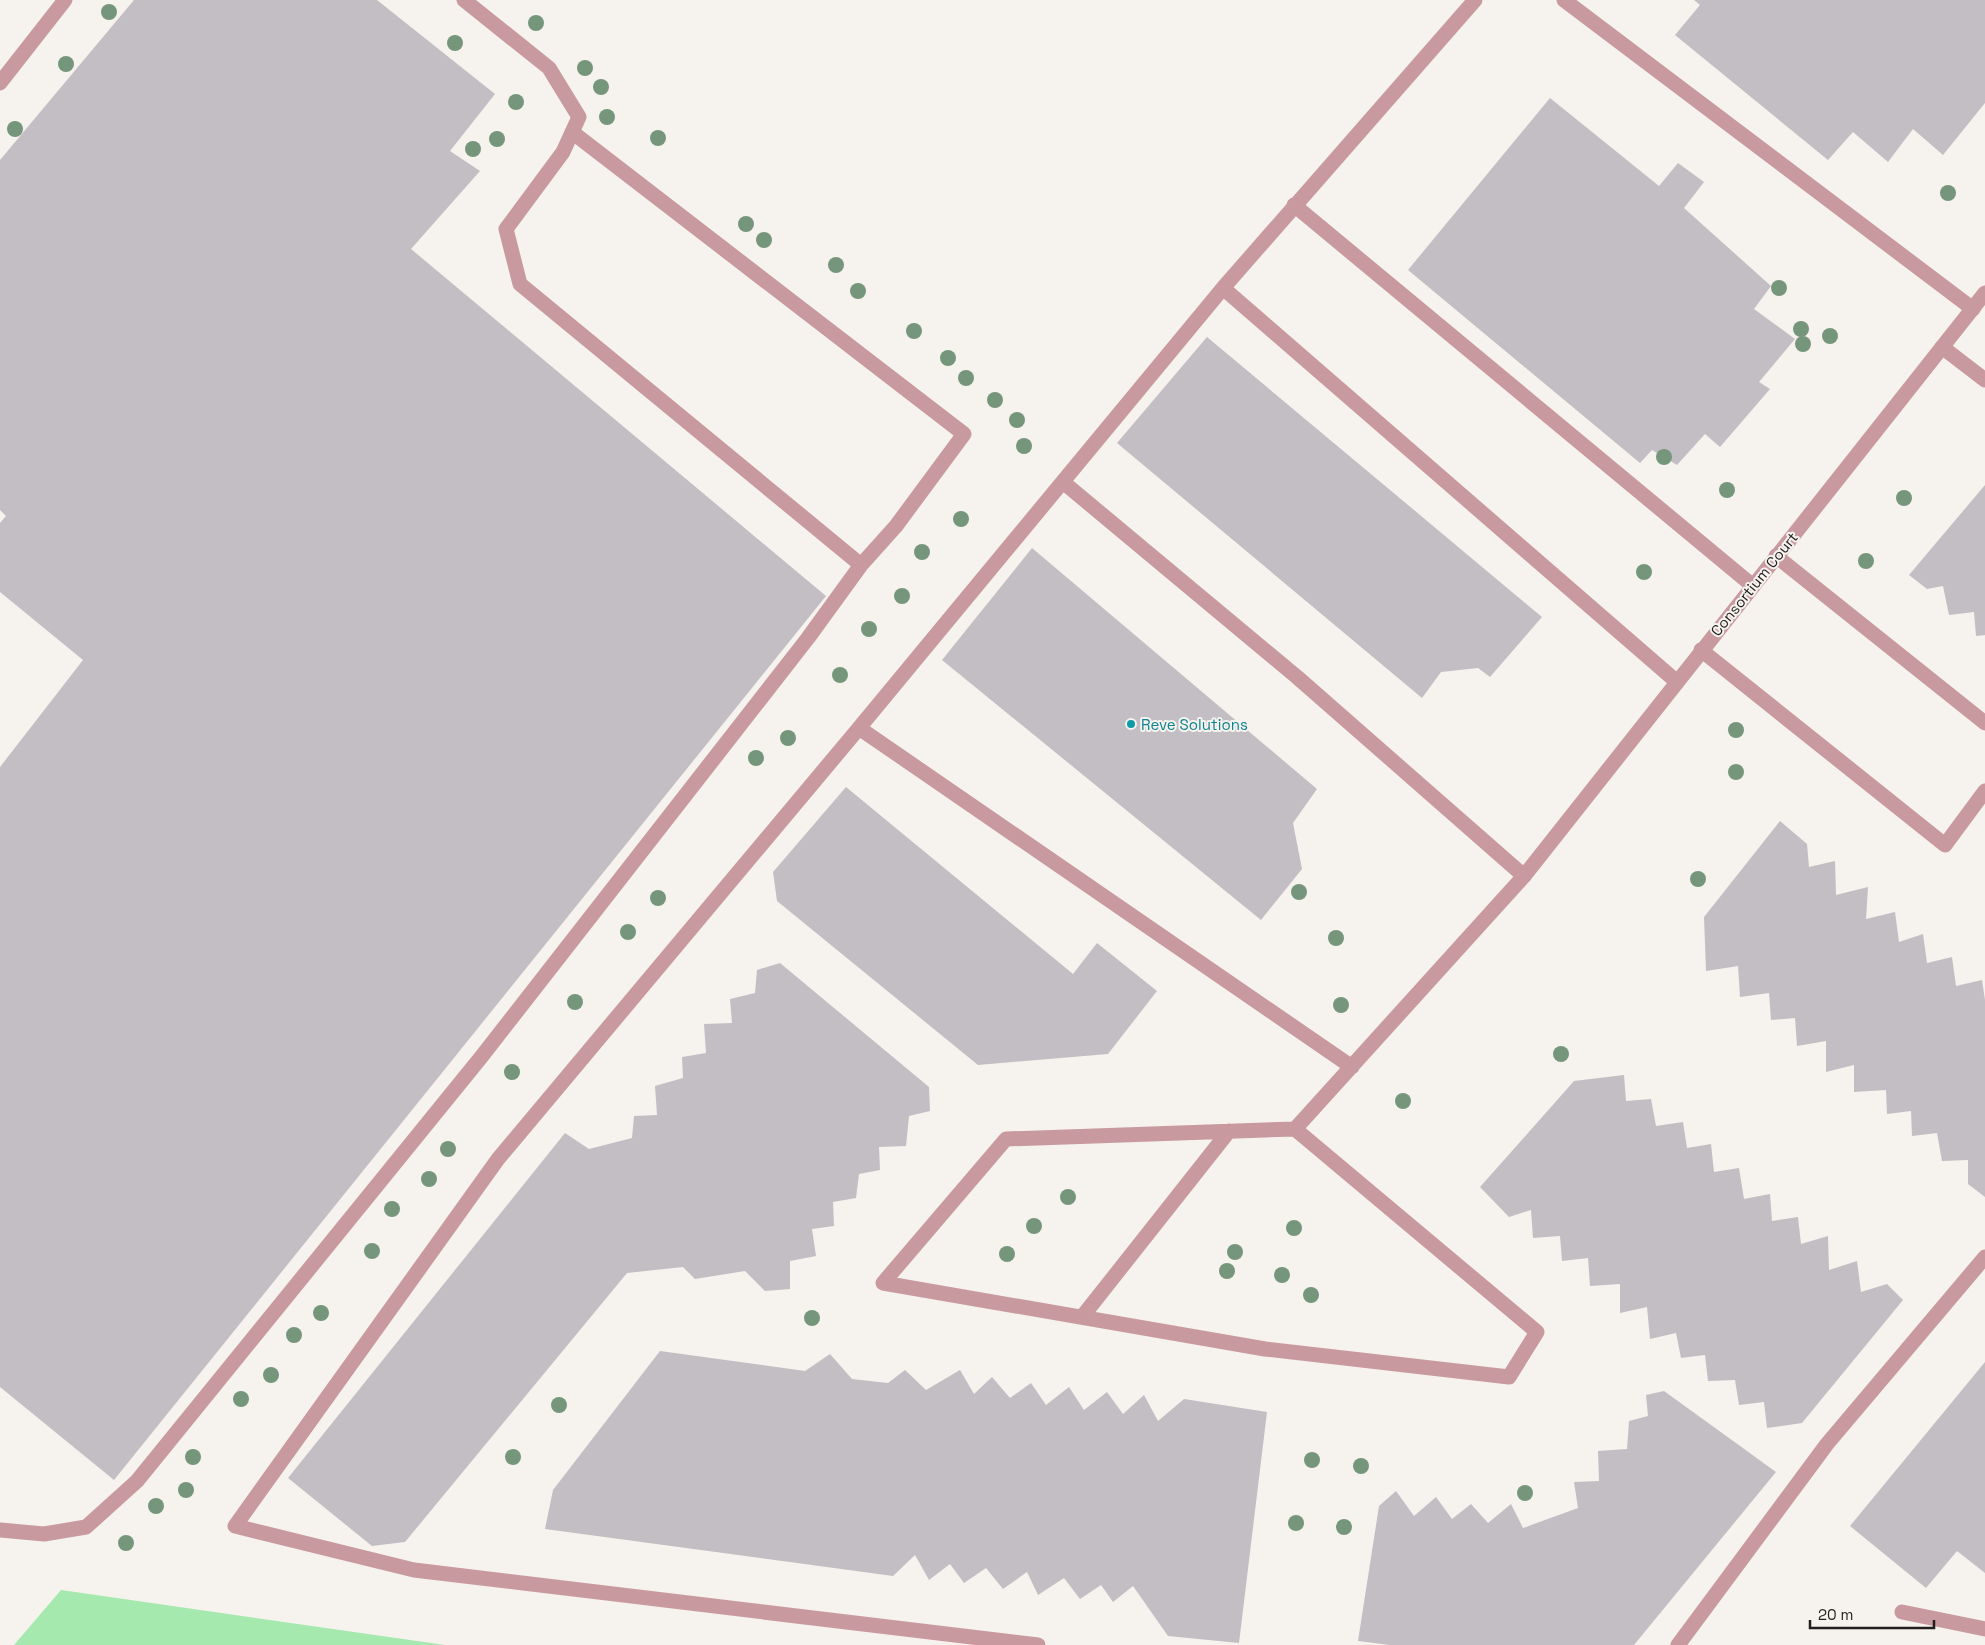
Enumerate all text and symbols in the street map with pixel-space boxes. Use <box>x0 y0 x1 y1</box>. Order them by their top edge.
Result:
street label: Consortium Court <box>1706 528 1802 640</box>
place label: Reve Solutions <box>1141 715 1248 734</box>
marker: Reve Solutions <box>1125 718 1137 730</box>
scale bar <box>1810 1598 1934 1630</box>
text: 20 m <box>1818 1605 1853 1624</box>

